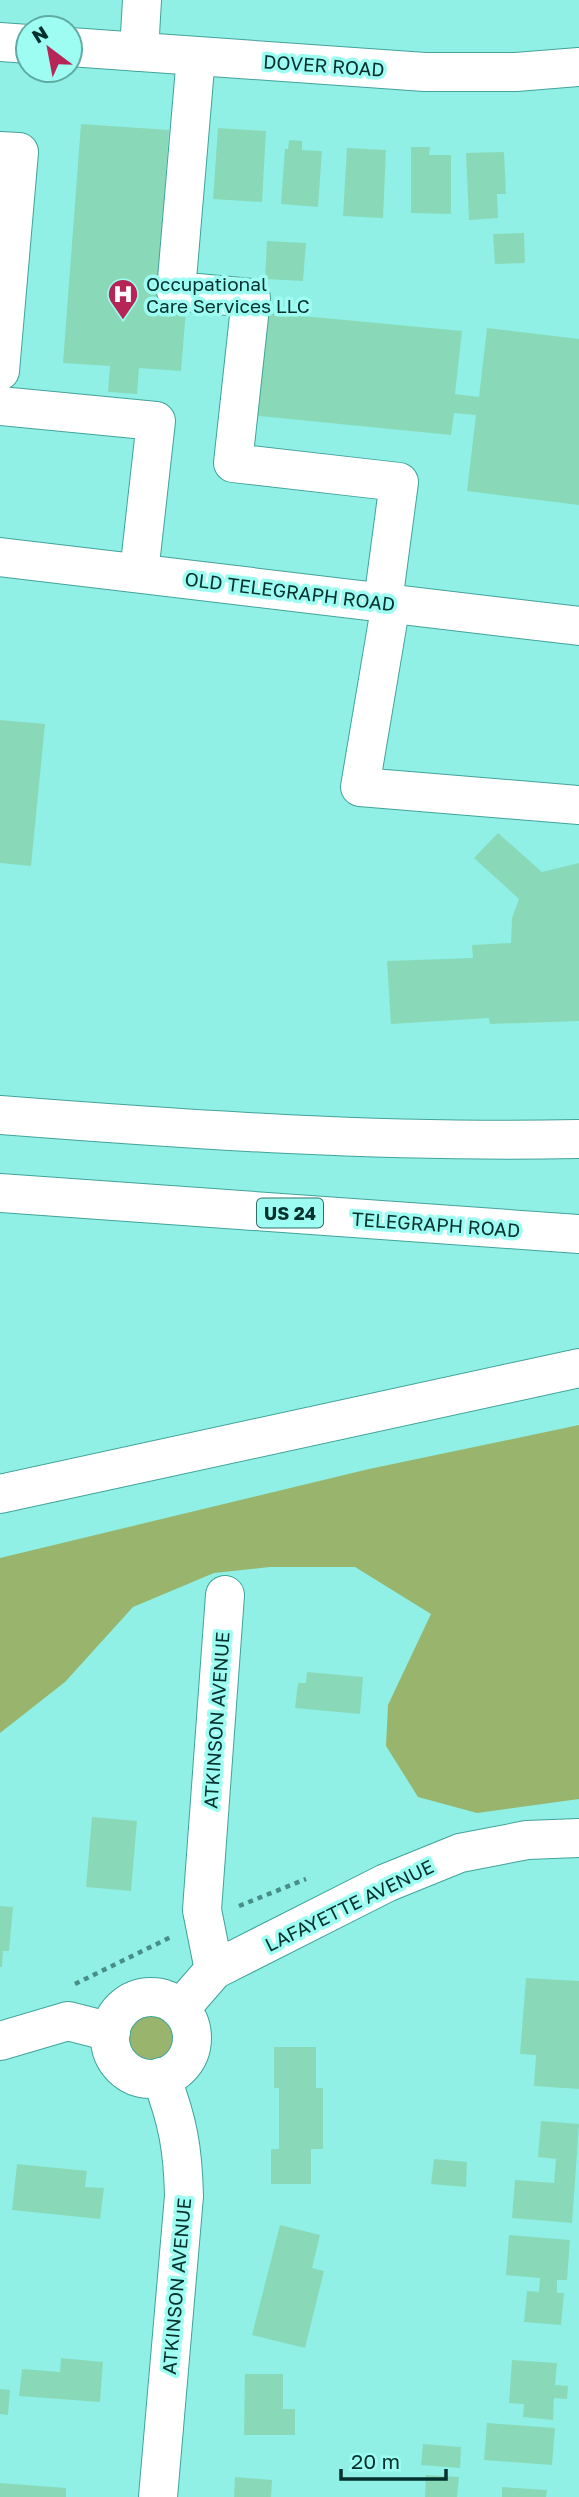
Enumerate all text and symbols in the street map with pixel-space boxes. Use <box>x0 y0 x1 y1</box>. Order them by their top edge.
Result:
north arrow <box>14 14 84 84</box>
text: N <box>28 21 52 48</box>
street label: DOVER ROAD <box>263 49 385 81</box>
place label: Occupational Care Services LLC <box>146 272 310 317</box>
hospital icon: Occupational Care Services LLC <box>106 277 140 321</box>
street label: OLD TELEGRAPH ROAD <box>183 567 397 615</box>
road number: US 24 <box>257 1198 323 1228</box>
street label: TELEGRAPH ROAD <box>351 1207 521 1241</box>
street label: ATKINSON AVENUE <box>198 1631 234 1809</box>
street label: LAFAYETTE AVENUE <box>261 1854 437 1956</box>
street label: ATKINSON AVENUE <box>157 2197 195 2375</box>
scale bar <box>341 2438 446 2482</box>
text: 20 m <box>351 2448 400 2474</box>

